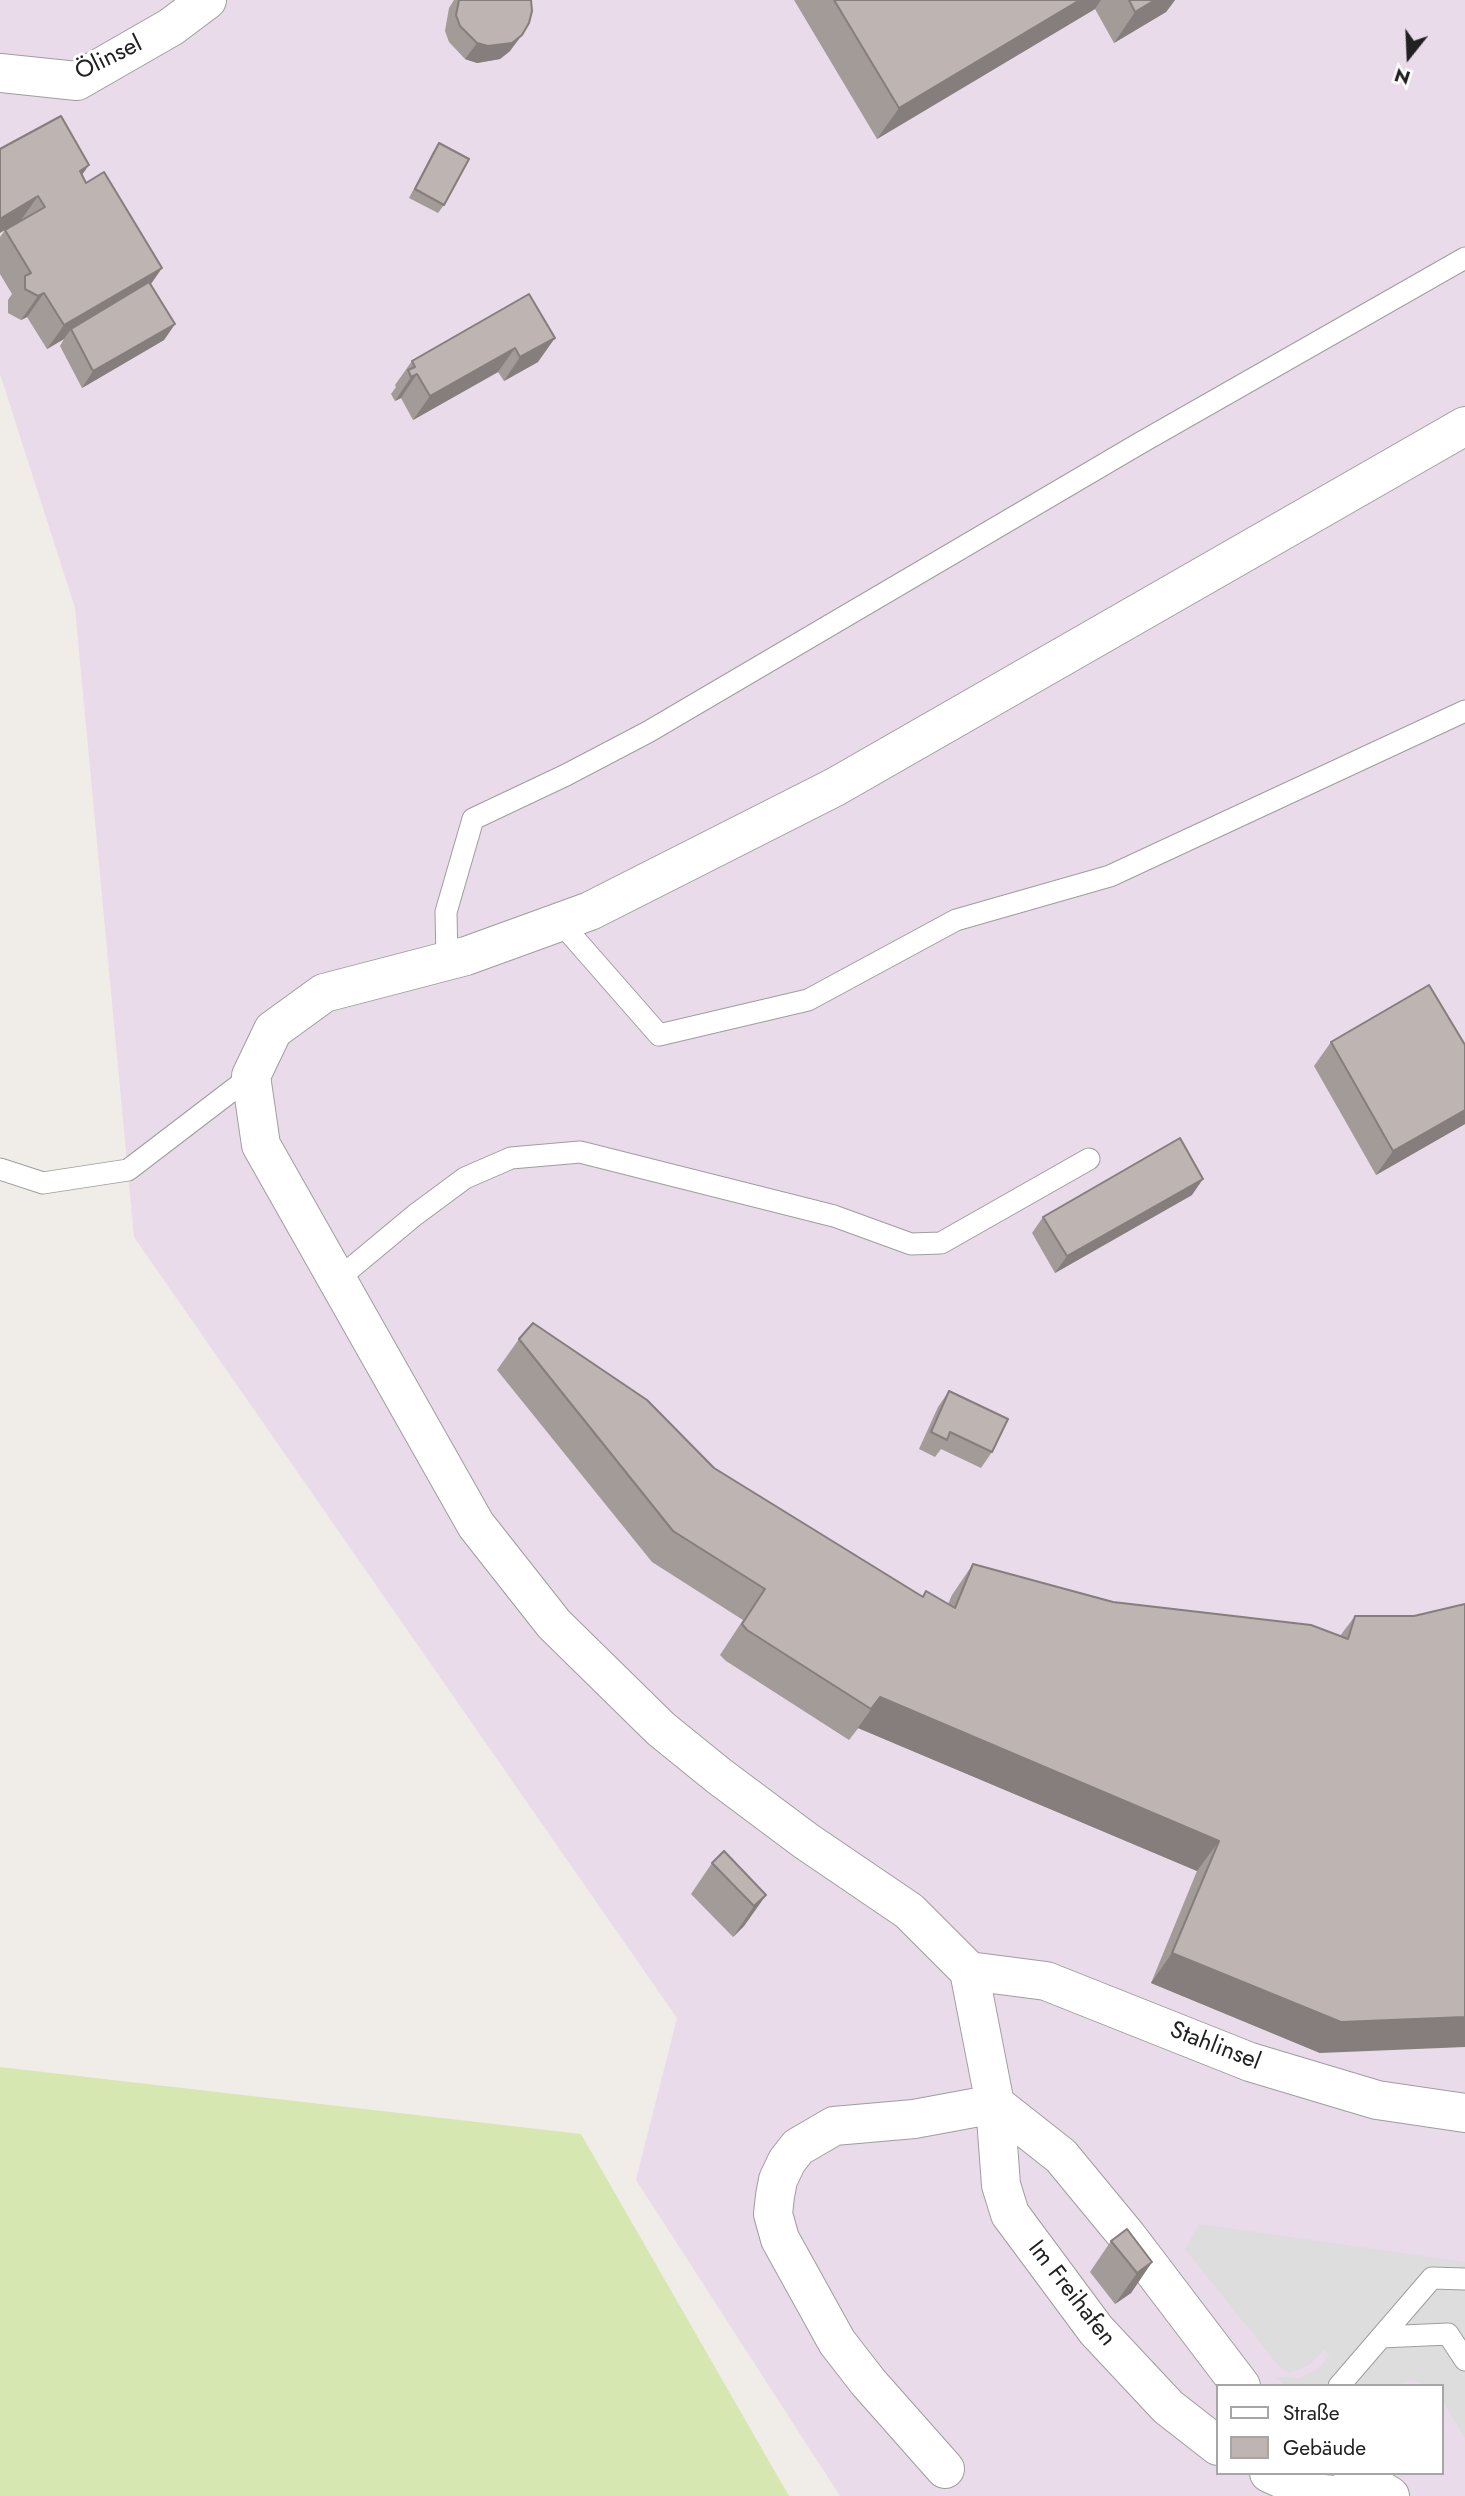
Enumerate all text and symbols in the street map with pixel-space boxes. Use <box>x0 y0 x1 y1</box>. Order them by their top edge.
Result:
north arrow <box>1374 21 1444 91</box>
street label: Ölinsel <box>71 31 147 87</box>
text: N <box>1391 61 1414 92</box>
street label: Stahlinsel <box>1166 2017 1264 2077</box>
street label: Im Freihafen <box>1021 2236 1121 2352</box>
legend <box>1216 2384 1444 2475</box>
text: Straße <box>1283 2398 1340 2428</box>
text: Gebäude <box>1283 2433 1366 2463</box>

